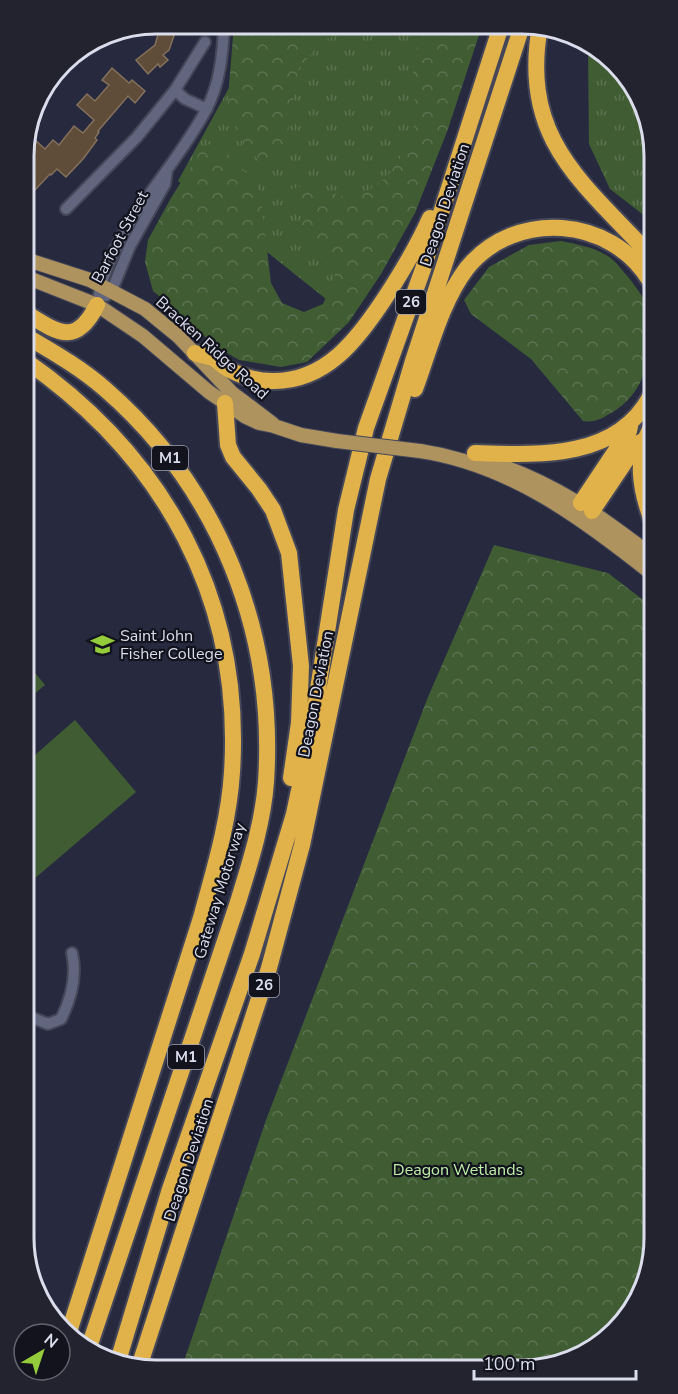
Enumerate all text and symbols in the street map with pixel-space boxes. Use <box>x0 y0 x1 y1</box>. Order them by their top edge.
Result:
street label: Deagon Deviation <box>415 141 475 269</box>
street label: Barfoot Street <box>86 187 154 287</box>
road number: 26 <box>396 290 426 314</box>
street label: Bracken Ridge Road <box>151 291 273 405</box>
road number: M1 <box>152 446 188 470</box>
place label: Saint John Fisher College <box>120 625 223 665</box>
street label: Deagon Deviation <box>293 629 339 759</box>
school or university icon: Saint John Fisher College <box>89 632 115 658</box>
street label: Gateway Motorway <box>189 820 251 962</box>
road number: 26 <box>249 973 279 997</box>
road number: M1 <box>168 1045 204 1069</box>
street label: Deagon Deviation <box>159 1096 219 1224</box>
park label: Deagon Wetlands <box>393 1159 523 1181</box>
north arrow <box>12 1322 72 1382</box>
text: N <box>39 1329 62 1353</box>
scale bar <box>474 1343 636 1381</box>
text: 100 m <box>483 1352 535 1376</box>

